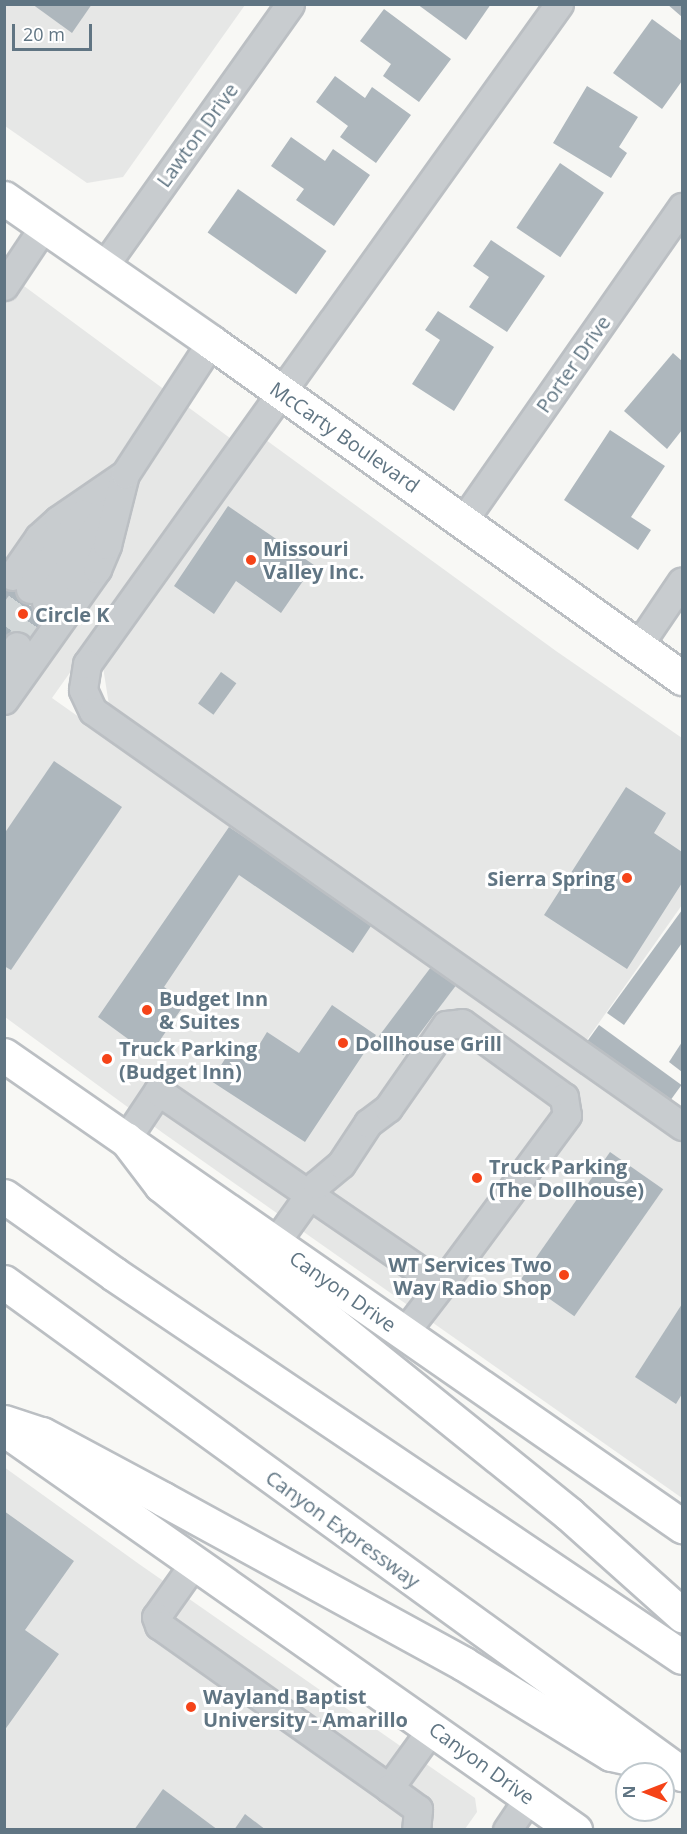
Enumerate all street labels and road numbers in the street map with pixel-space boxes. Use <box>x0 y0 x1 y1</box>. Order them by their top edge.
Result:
street label: Lawton Drive <box>151 78 243 192</box>
street label: Porter Drive <box>531 311 615 417</box>
street label: McCarty Boulevard <box>266 376 424 498</box>
street label: Canyon Drive <box>285 1245 401 1337</box>
street label: Canyon Expressway <box>261 1465 425 1593</box>
street label: Canyon Drive <box>425 1717 539 1809</box>

